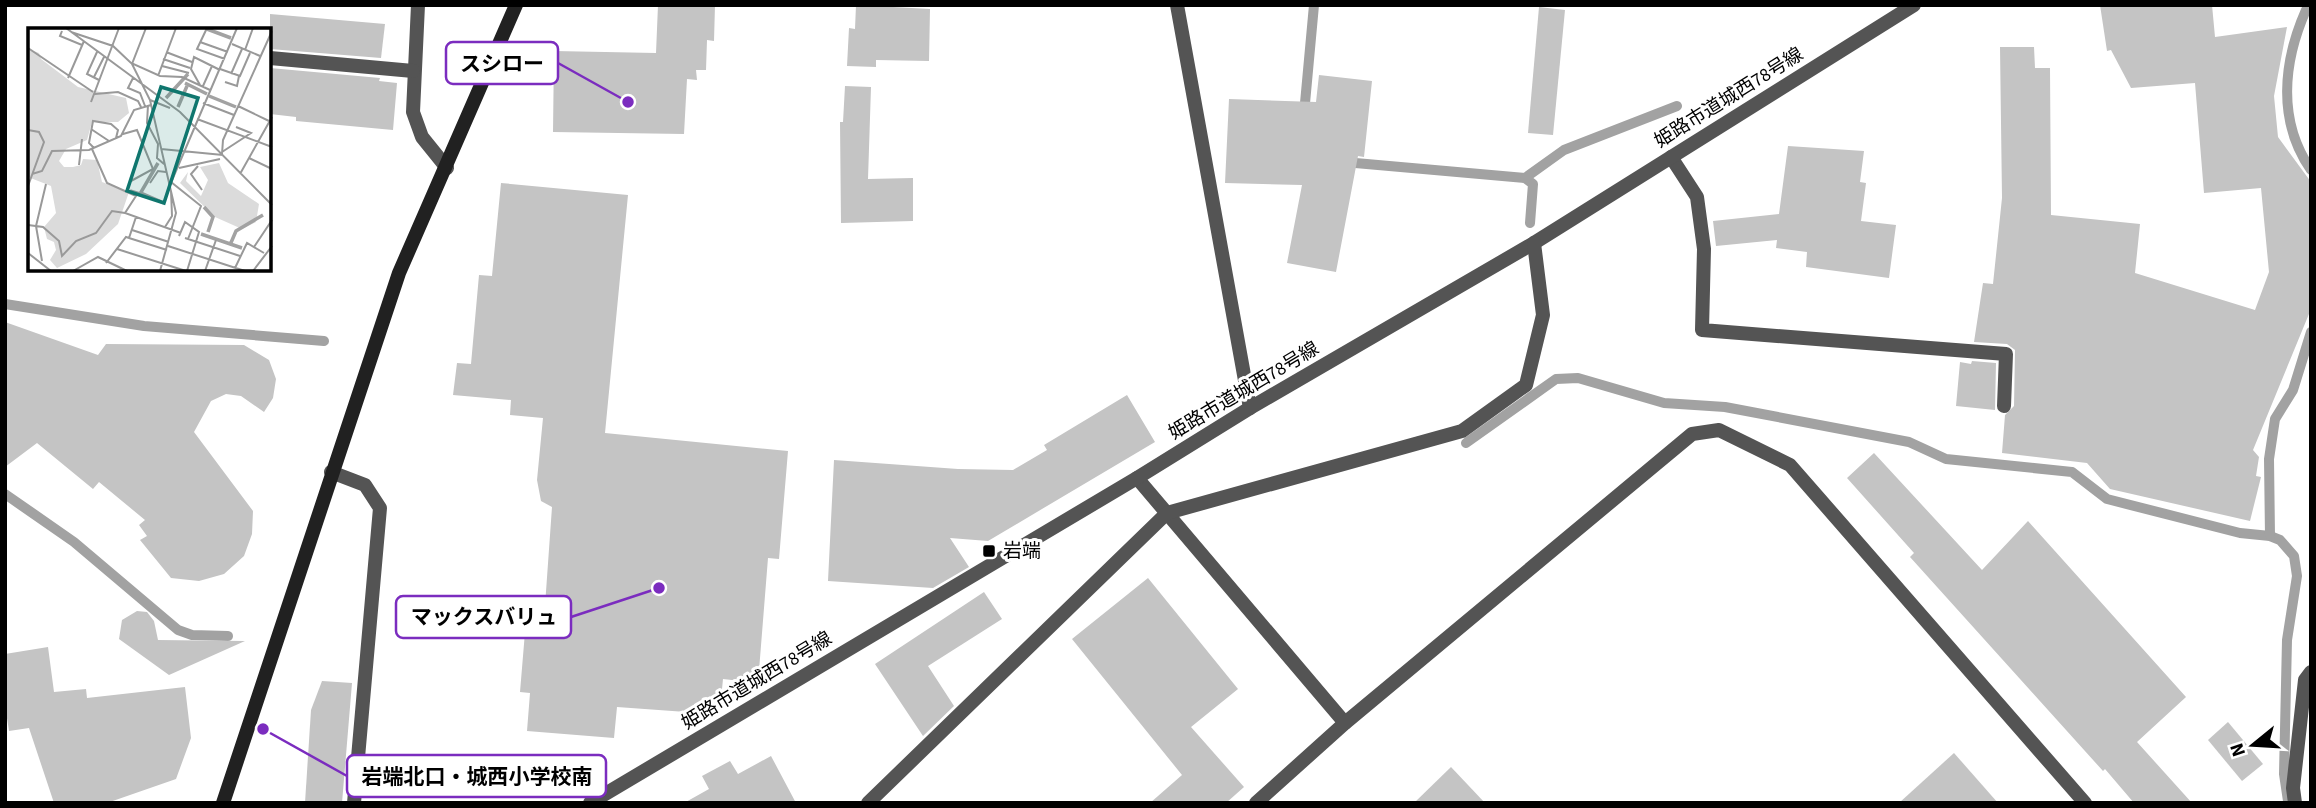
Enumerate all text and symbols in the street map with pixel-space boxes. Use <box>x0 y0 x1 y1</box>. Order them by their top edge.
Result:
inset map <box>28 28 271 271</box>
street label: 姫路市道城西78号線 <box>1649 41 1809 155</box>
callout: スシロー <box>446 42 558 84</box>
text: スシロー <box>460 49 544 79</box>
street label: 姫路市道城西78号線 <box>1164 335 1324 447</box>
place label: 岩端 <box>1003 538 1041 565</box>
marker: 岩端 <box>981 543 997 559</box>
callout: マックスバリュ <box>396 596 571 638</box>
text: マックスバリュ <box>411 602 557 632</box>
street label: 姫路市道城西78号線 <box>677 625 837 737</box>
north arrow <box>2218 710 2288 780</box>
text: N <box>2223 740 2253 760</box>
callout: 岩端北口・城西小学校南 <box>347 755 606 797</box>
text: 岩端北口・城西小学校南 <box>362 762 593 792</box>

